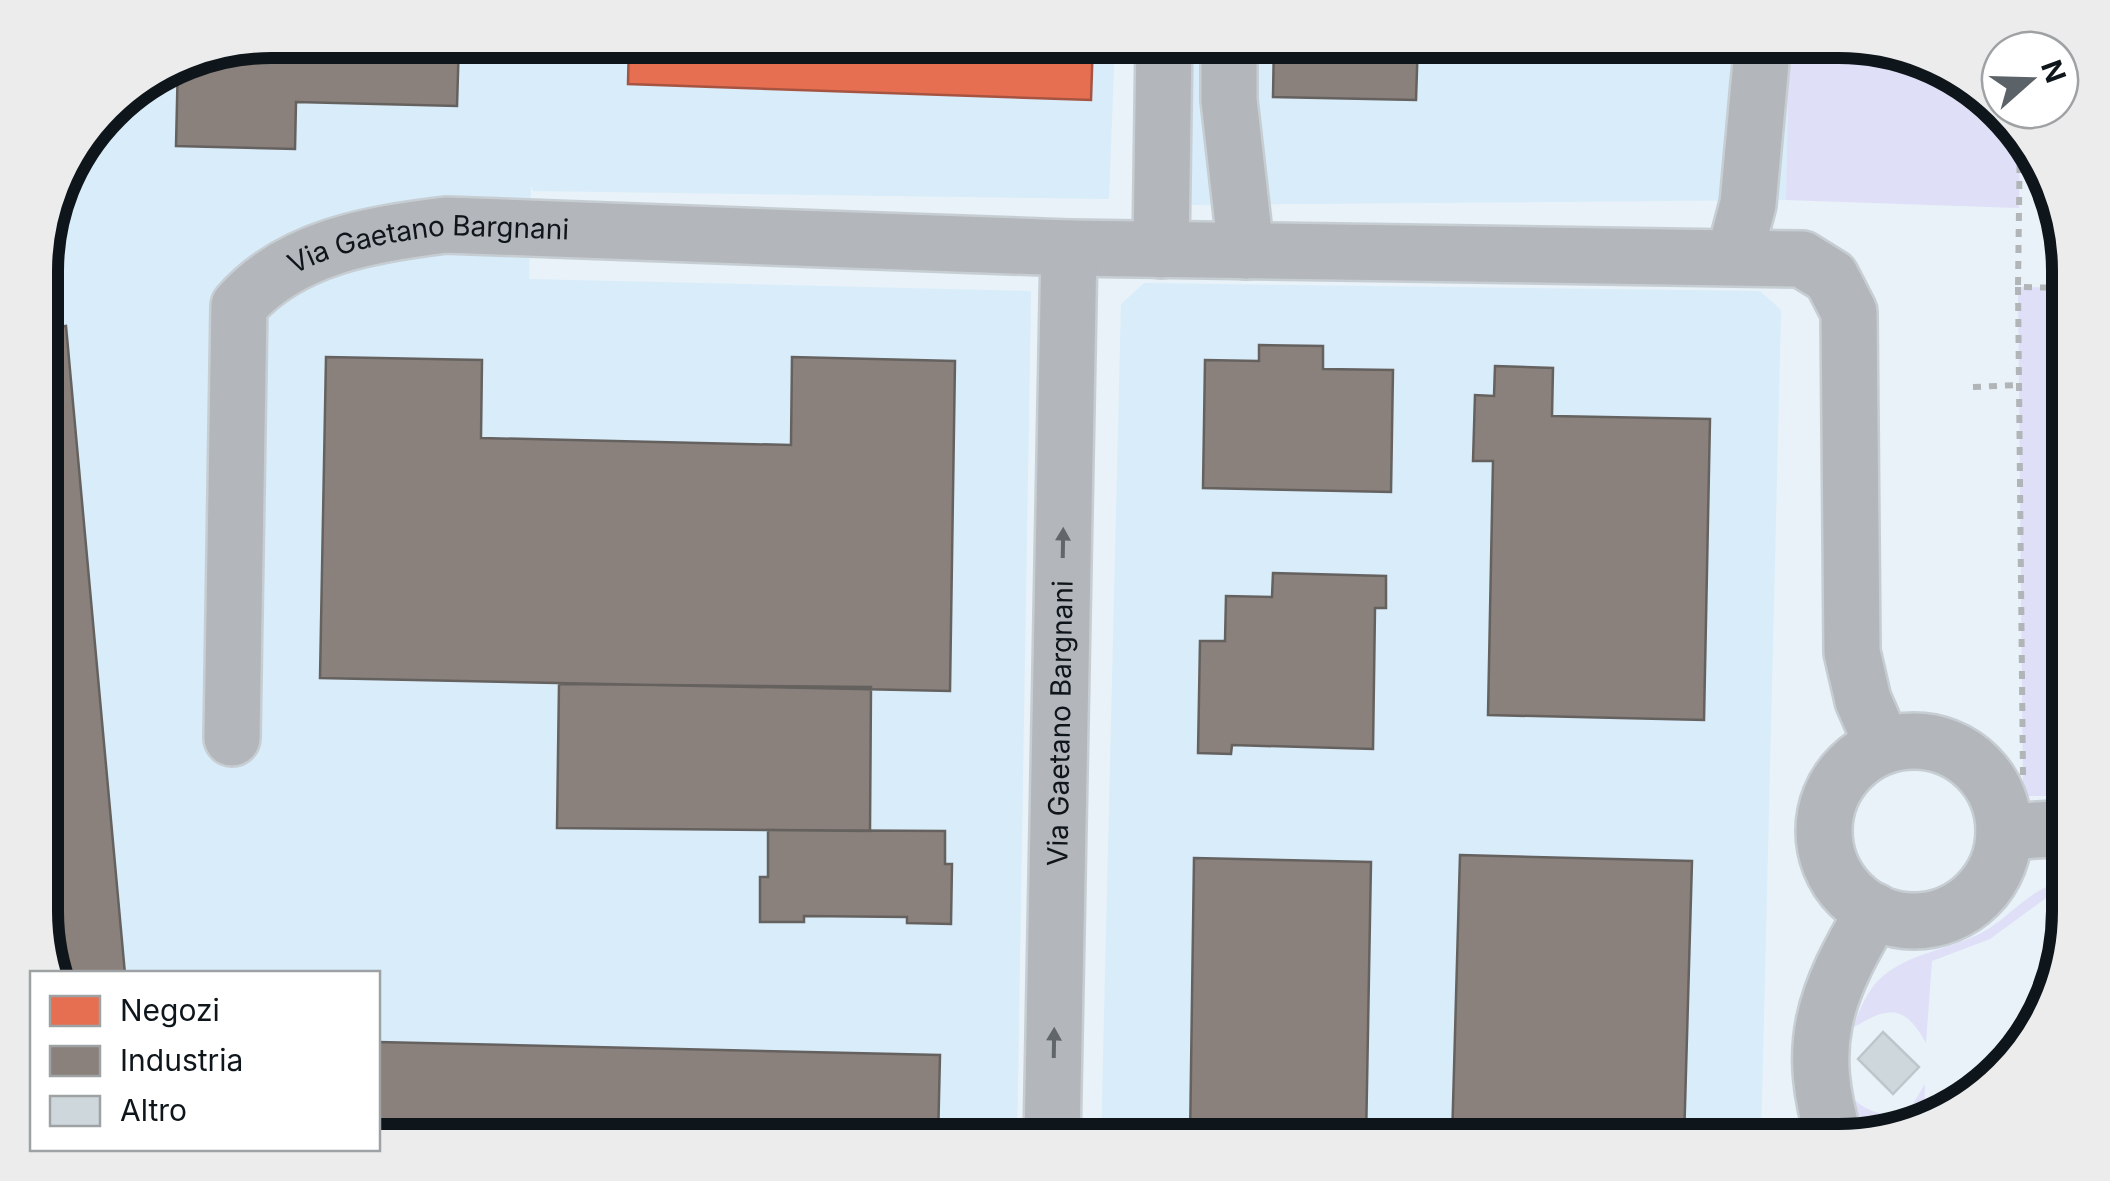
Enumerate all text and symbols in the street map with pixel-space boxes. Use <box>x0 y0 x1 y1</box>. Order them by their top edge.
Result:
north arrow <box>1980 30 2080 130</box>
text: N <box>2034 56 2073 87</box>
street label: Via Gaetano Bargnani <box>282 208 570 281</box>
one-way arrow <box>1056 527 1072 559</box>
street label: Via Gaetano Bargnani <box>1040 580 1080 866</box>
legend <box>30 971 380 1151</box>
text: Negozi <box>120 992 220 1028</box>
one-way arrow <box>1046 1027 1062 1059</box>
text: Industria <box>120 1042 243 1078</box>
text: Altro <box>120 1092 187 1128</box>

